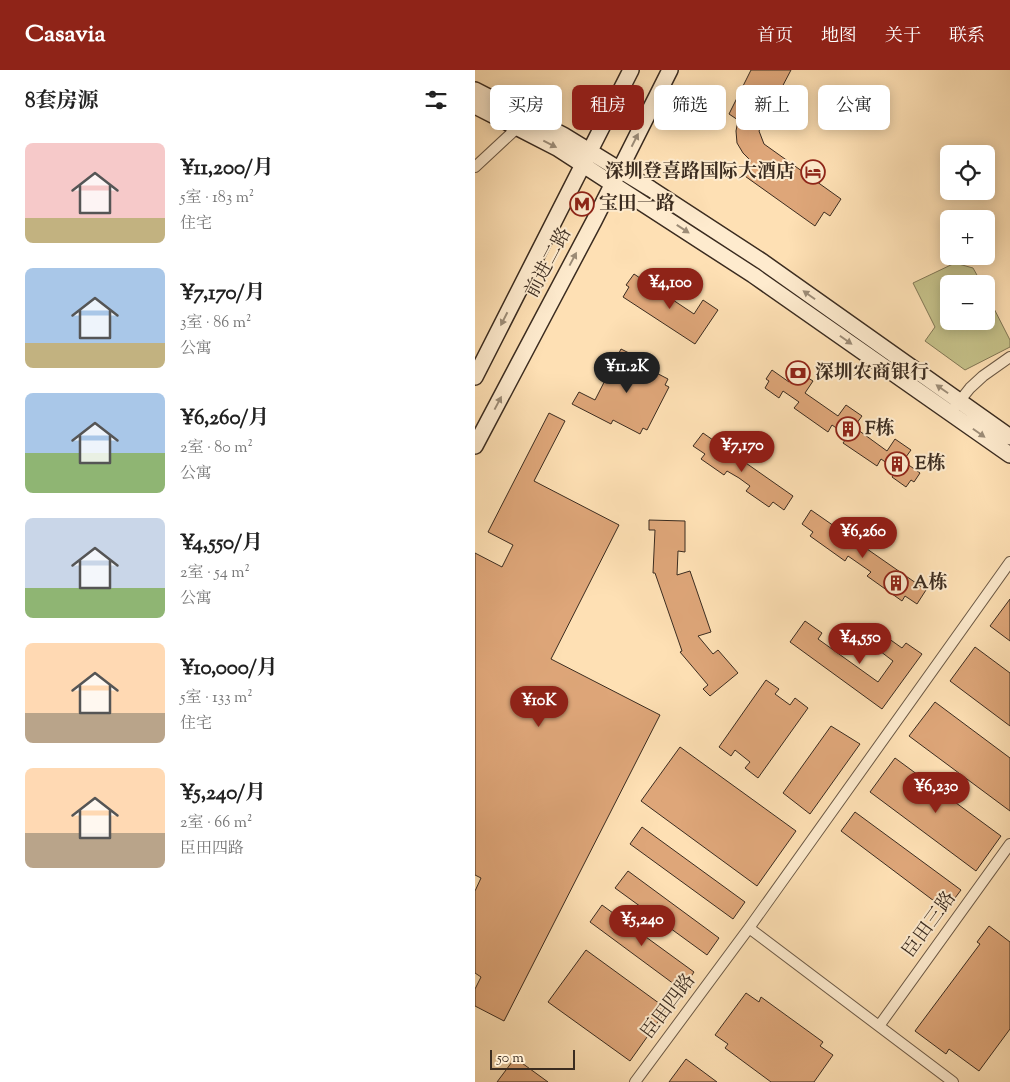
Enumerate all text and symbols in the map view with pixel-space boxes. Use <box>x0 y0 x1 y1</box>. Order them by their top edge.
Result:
text: Casavia <box>25 18 106 52</box>
text: 首页 <box>757 24 793 50</box>
text: 地图 <box>821 24 857 50</box>
text: 关于 <box>885 24 921 50</box>
text: 联系 <box>949 24 985 50</box>
chip: 买房 <box>490 85 562 130</box>
chip: 租房 <box>572 85 644 130</box>
chip: 筛选 <box>654 85 726 130</box>
chip: 新上 <box>736 85 808 130</box>
chip: 公寓 <box>818 85 890 130</box>
icon: filters <box>422 86 450 114</box>
text: 8套房源 <box>25 87 99 117</box>
one-way arrow <box>631 133 639 148</box>
one-way arrow <box>542 140 557 148</box>
map controls <box>940 145 995 330</box>
button: locate <box>940 145 995 200</box>
text: ¥11,200/月 <box>180 154 274 184</box>
place label: 深圳登喜路国际大酒店 <box>605 159 795 186</box>
hotel icon: 深圳登喜路国际大酒店 <box>800 159 826 185</box>
icon: home <box>65 163 125 223</box>
text: 5室 · 183 m² <box>180 187 254 210</box>
metro station icon: 宝田一路 <box>569 191 595 217</box>
place label: 宝田一路 <box>599 191 675 218</box>
button: + <box>940 210 995 265</box>
text: 住宅 <box>180 213 212 236</box>
street label: 前进二路 <box>519 223 579 303</box>
one-way arrow <box>676 224 689 234</box>
one-way arrow <box>569 252 577 267</box>
pin: ¥4,100 <box>629 268 711 310</box>
text: ¥4,100 <box>648 272 692 295</box>
button: − <box>940 275 995 330</box>
text: ¥7,170/月 <box>180 279 265 309</box>
icon: home <box>65 288 125 348</box>
one-way arrow <box>802 290 816 300</box>
text: 3室 · 86 m² <box>180 312 251 335</box>
one-way arrow <box>500 312 508 326</box>
one-way arrow <box>839 335 853 345</box>
text: 公寓 <box>180 338 212 361</box>
pin: ¥11.2K <box>586 352 668 394</box>
text: ¥11.2K <box>605 356 649 379</box>
bank icon: 深圳农商银行 <box>785 360 811 386</box>
place label: 深圳农商银行 <box>815 360 929 387</box>
one-way arrow <box>935 384 948 394</box>
one-way arrow <box>494 396 502 411</box>
text: ¥6,260/月 <box>180 404 269 434</box>
icon: home <box>65 413 125 473</box>
building icon: F栋 <box>835 416 861 442</box>
place label: F栋 <box>865 416 895 443</box>
one-way arrow <box>973 428 986 438</box>
pin: ¥7,170 <box>701 430 783 473</box>
text: ¥7,170 <box>720 435 764 458</box>
text: 2室 · 80 m² <box>180 437 253 460</box>
building icon: E栋 <box>884 451 910 477</box>
place label: E栋 <box>915 451 945 478</box>
text: 公寓 <box>180 463 212 486</box>
pin: ¥6,260 <box>822 516 904 559</box>
text: ¥6,260 <box>840 521 886 544</box>
text: ¥4,550/月 <box>180 529 263 559</box>
icon: home <box>65 538 125 598</box>
text: 2室 · 54 m² <box>180 562 250 585</box>
building icon: A栋 <box>883 570 909 596</box>
place label: A栋 <box>913 570 947 597</box>
text: 公寓 <box>180 588 212 611</box>
pin: ¥4,550 <box>819 622 901 665</box>
text: ¥4,550 <box>839 627 881 650</box>
text: ¥10,000/月 <box>180 654 278 684</box>
icon: home <box>65 663 125 723</box>
pin: ¥10K <box>509 686 569 728</box>
text: 5室 · 133 m² <box>180 687 253 710</box>
text: ¥10K <box>521 690 557 713</box>
text: 住宅 <box>180 713 212 736</box>
pin: ¥6,230 <box>895 772 977 814</box>
text: ¥6,230 <box>914 776 958 799</box>
text: ¥5,240/月 <box>180 779 266 809</box>
icon: home <box>65 788 125 848</box>
text: 2室 · 66 m² <box>180 812 252 835</box>
text: 臣田四路 <box>180 838 244 861</box>
street label: 臣田三路 <box>897 886 963 964</box>
pin: ¥5,240 <box>601 904 683 947</box>
text: ¥5,240 <box>620 909 664 932</box>
street label: 臣田四路 <box>635 969 703 1045</box>
scale bar <box>490 1047 575 1070</box>
text: 50 m <box>497 1049 524 1069</box>

